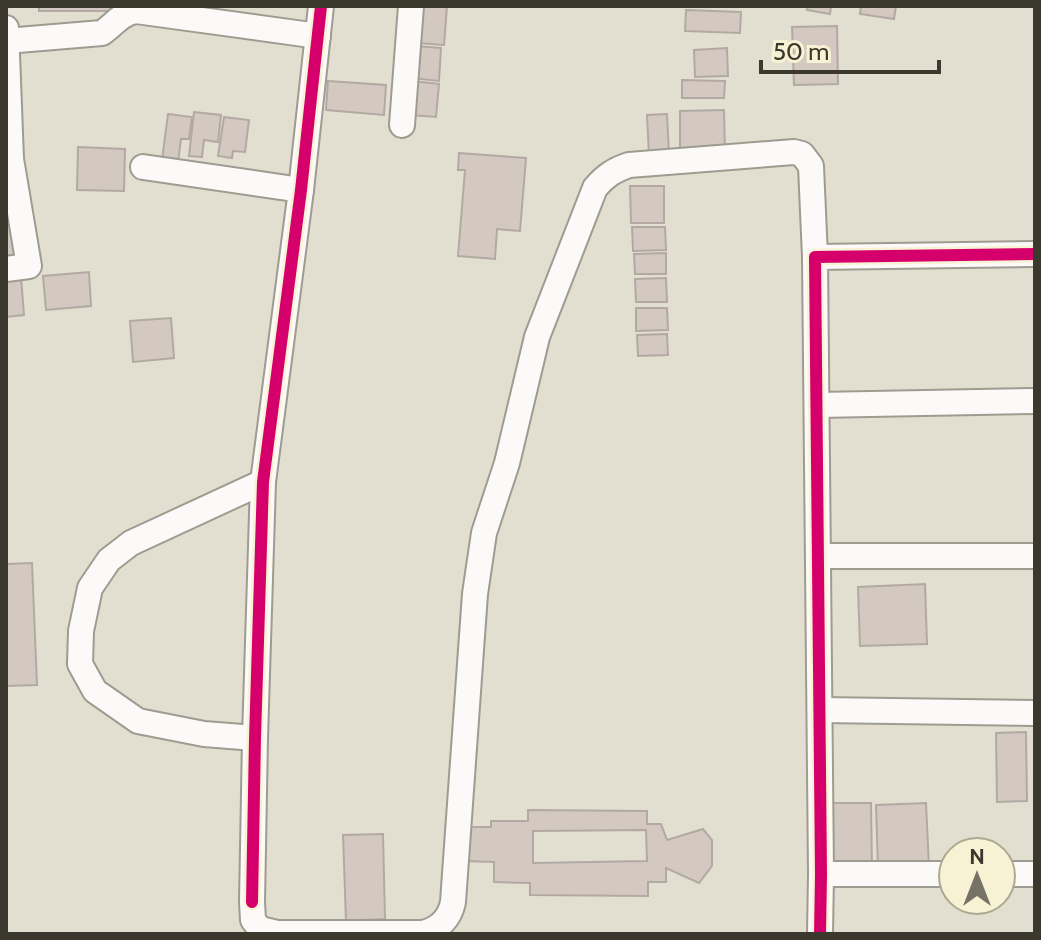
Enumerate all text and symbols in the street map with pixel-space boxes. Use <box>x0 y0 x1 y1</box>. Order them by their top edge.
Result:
scale bar <box>761 24 939 74</box>
text: 50 m <box>773 37 829 66</box>
north arrow <box>937 836 1017 916</box>
text: N <box>969 843 985 870</box>

